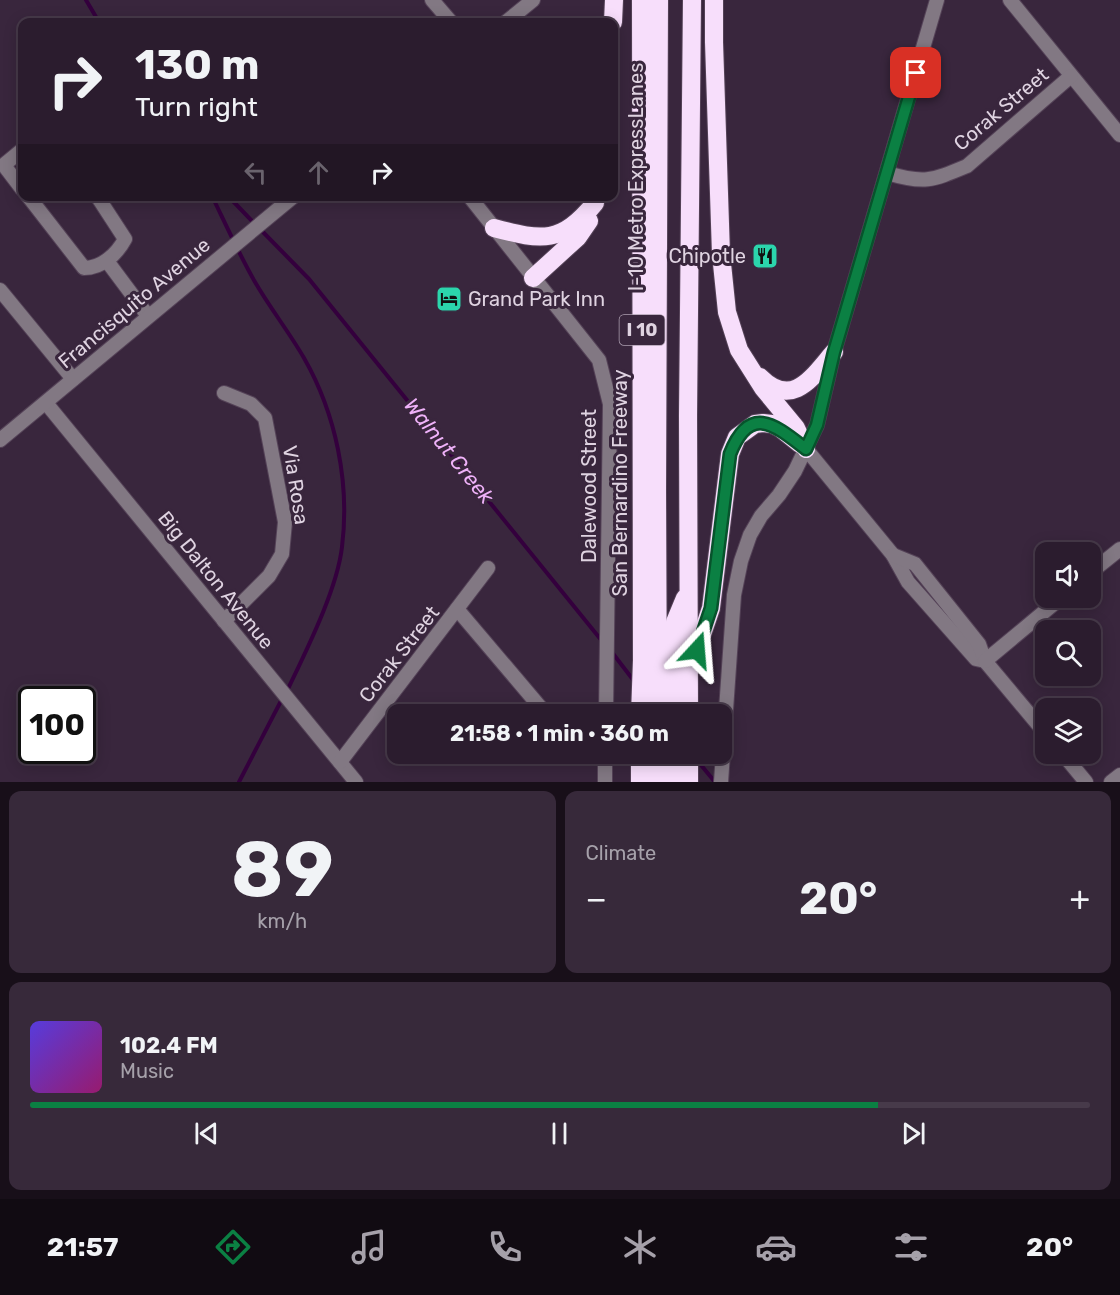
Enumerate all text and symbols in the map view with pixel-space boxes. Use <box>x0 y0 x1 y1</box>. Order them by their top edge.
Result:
text: 130 m <box>135 40 260 90</box>
icon: right <box>36 42 114 120</box>
pin <box>890 47 941 98</box>
icon: arrive <box>899 56 932 89</box>
street label: Corak Street <box>949 62 1053 156</box>
street label: I-10 Metro ExpressLanes <box>624 63 648 291</box>
text: Turn right <box>135 91 258 123</box>
icon: left <box>239 156 272 189</box>
icon: ahead <box>302 156 335 189</box>
icon: right <box>365 156 398 189</box>
street label: Francisquito Avenue <box>53 233 215 373</box>
restaurant icon: Chipotle <box>750 241 780 271</box>
place label: Chipotle <box>668 244 746 268</box>
hotel icon: Grand Park Inn <box>434 284 464 314</box>
place label: Grand Park Inn <box>468 287 605 311</box>
road number: I 10 <box>620 315 664 345</box>
street label: San Bernardino Freeway <box>608 370 632 596</box>
water label: Walnut Creek <box>399 393 500 510</box>
street label: Dalewood Street <box>577 409 601 563</box>
street label: Via Rosa <box>278 444 314 526</box>
street label: Big Dalton Avenue <box>153 506 279 654</box>
map controls <box>1035 542 1101 764</box>
button: sound <box>1035 542 1101 608</box>
street label: Corak Street <box>354 601 444 707</box>
position arrow <box>665 618 729 682</box>
button: search <box>1035 620 1101 686</box>
speed limit sign: 100 <box>18 686 96 764</box>
button: layers <box>1035 698 1101 764</box>
text: 21:58 · 1 min · 360 m <box>450 720 669 747</box>
text: 89 <box>231 823 334 916</box>
text: Climate <box>586 841 656 865</box>
text: 20° <box>799 872 877 925</box>
text: − <box>586 879 607 918</box>
text: + <box>1069 879 1090 918</box>
text: km/h <box>257 909 307 933</box>
text: 102.4 FM <box>120 1032 218 1059</box>
text: Music <box>120 1059 174 1083</box>
icon: previous <box>190 1117 223 1150</box>
icon: pause <box>543 1117 576 1150</box>
icon: next <box>897 1117 930 1150</box>
icon: directions <box>212 1226 254 1268</box>
icon: music <box>348 1226 390 1268</box>
icon: phone <box>484 1226 526 1268</box>
icon: climate <box>619 1226 661 1268</box>
icon: car <box>755 1226 797 1268</box>
icon: filters <box>890 1226 932 1268</box>
text: 21:57 <box>47 1231 119 1263</box>
text: 20° <box>1026 1231 1073 1263</box>

